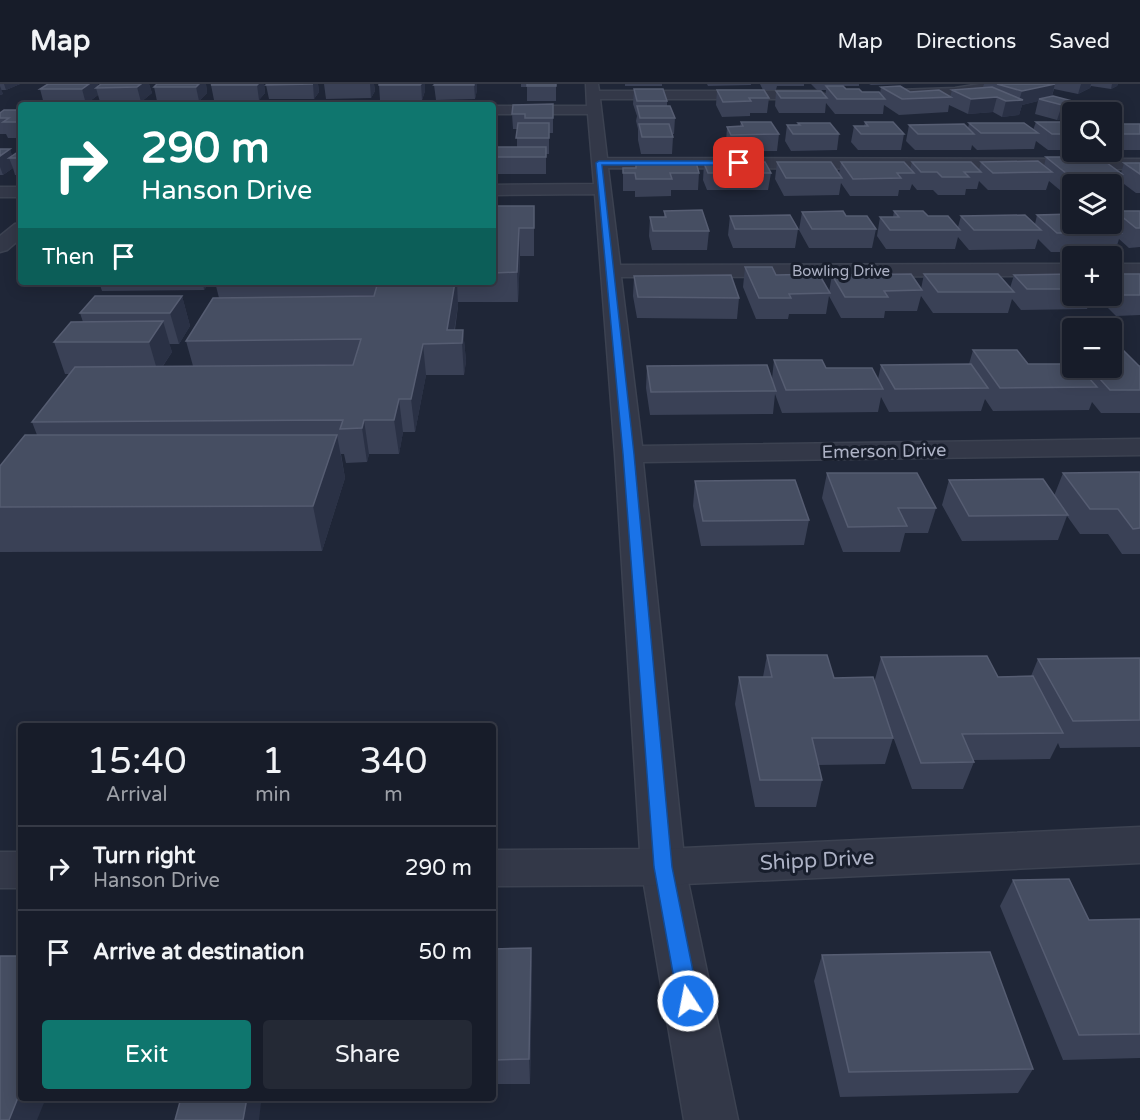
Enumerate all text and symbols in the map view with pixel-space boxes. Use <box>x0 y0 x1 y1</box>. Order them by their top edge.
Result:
text: Map <box>30 24 90 58</box>
text: Map <box>837 29 883 54</box>
text: Directions <box>916 29 1016 54</box>
text: Saved <box>1049 29 1110 54</box>
map controls <box>1062 102 1122 378</box>
button: search <box>1062 102 1122 162</box>
text: 290 m <box>141 123 270 174</box>
icon: right <box>42 126 120 204</box>
pin <box>713 137 764 188</box>
icon: arrive <box>722 146 755 179</box>
text: Hanson Drive <box>141 174 312 207</box>
button: layers <box>1062 174 1122 234</box>
icon: arrive <box>107 240 140 273</box>
text: Then <box>42 244 95 270</box>
button: + <box>1062 246 1122 306</box>
street label: Bowling Drive <box>792 262 890 280</box>
button: − <box>1062 318 1122 378</box>
street label: Emerson Drive <box>822 439 946 463</box>
text: 15:40 <box>87 740 187 783</box>
text: 1 <box>262 740 284 783</box>
text: 340 <box>359 740 427 783</box>
text: Arrival <box>106 783 168 807</box>
text: min <box>255 783 291 807</box>
text: m <box>384 783 403 807</box>
text: Turn right <box>93 843 195 869</box>
street label: Shipp Drive <box>759 845 875 876</box>
icon: right <box>42 852 75 885</box>
text: 290 m <box>405 855 472 881</box>
text: Hanson Drive <box>93 869 220 893</box>
icon: arrive <box>42 936 75 969</box>
text: Arrive at destination <box>93 939 304 965</box>
text: 50 m <box>418 939 472 965</box>
position arrow <box>656 969 720 1033</box>
button: Exit <box>42 1020 251 1089</box>
button: Share <box>263 1020 472 1089</box>

